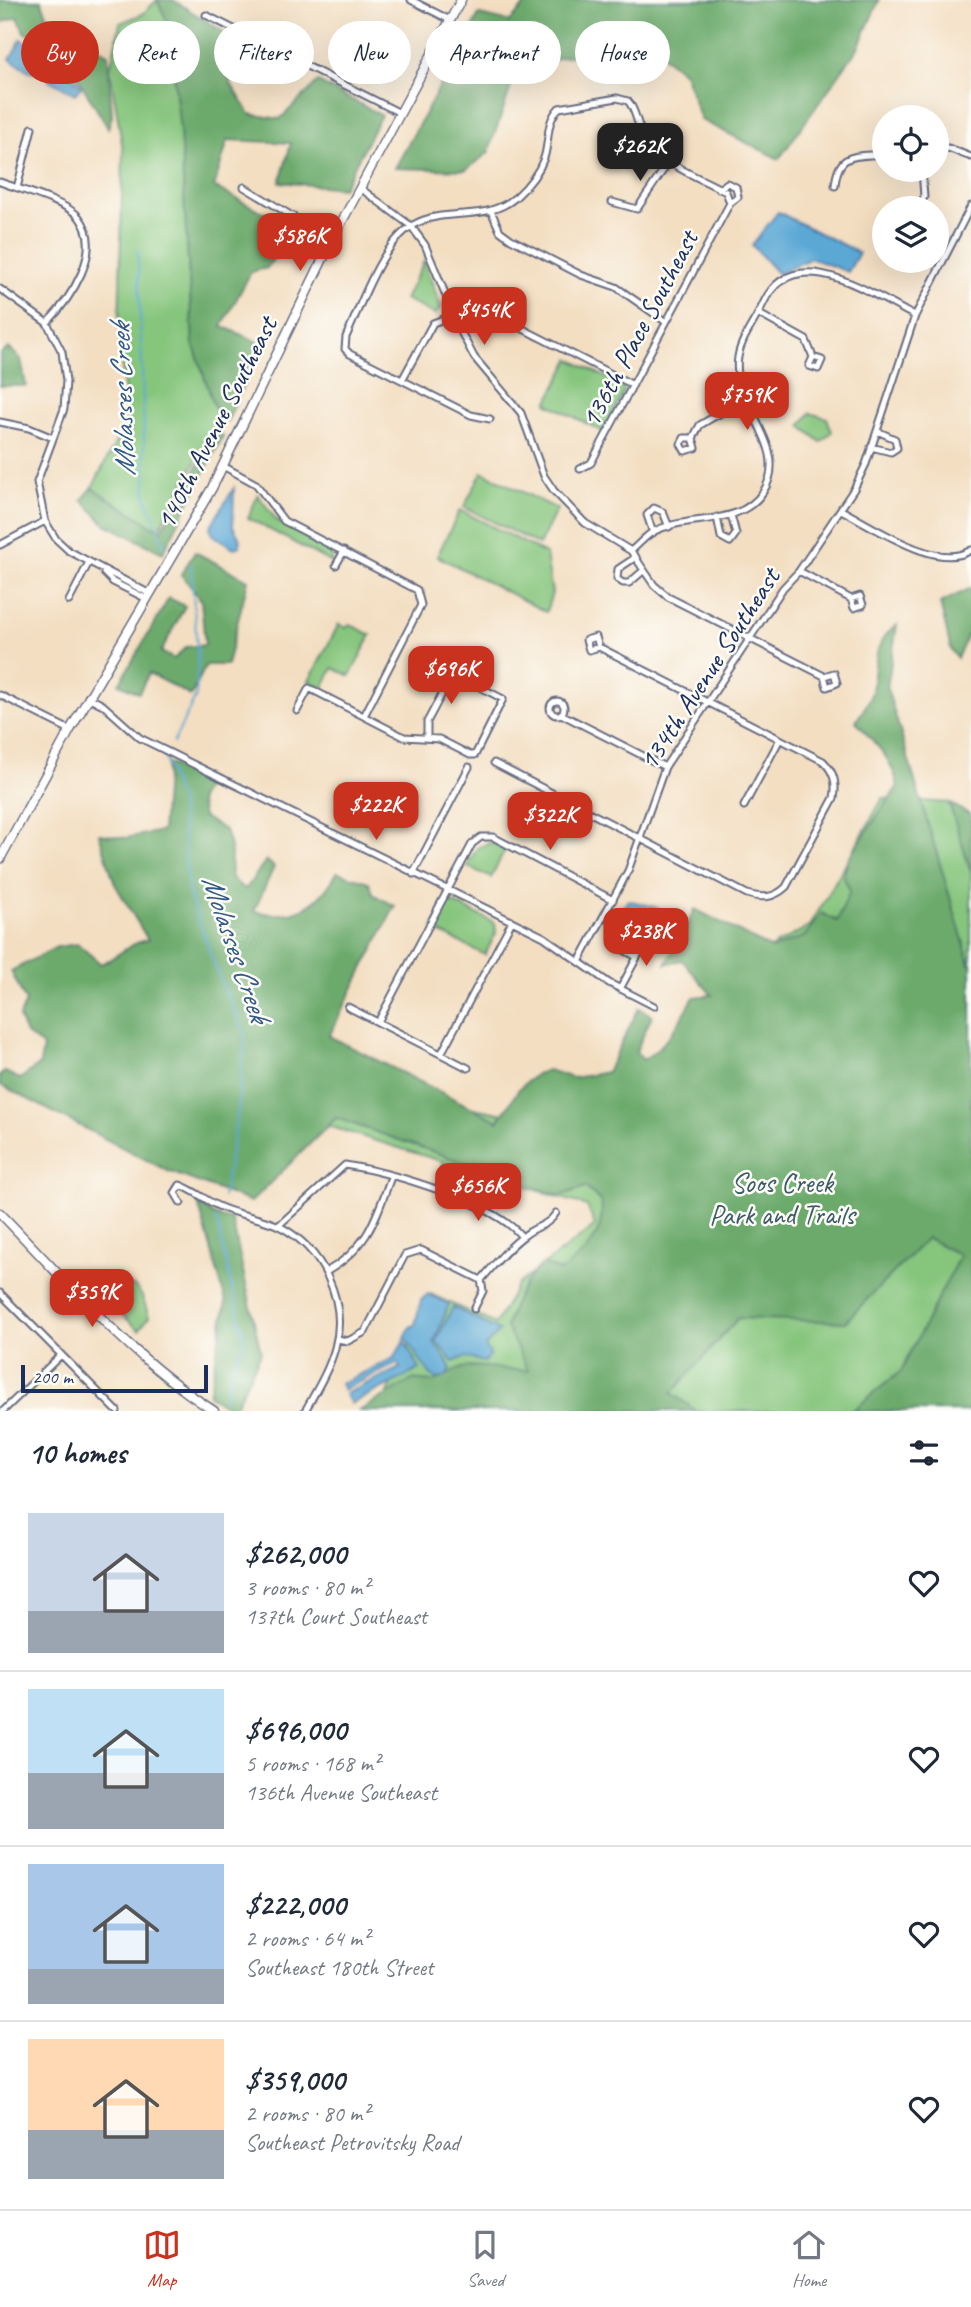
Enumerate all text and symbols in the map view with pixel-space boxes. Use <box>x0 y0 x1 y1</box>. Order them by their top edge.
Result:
chip: Buy <box>21 21 99 84</box>
chip: Rent <box>113 21 200 84</box>
chip: Filters <box>214 21 314 84</box>
chip: New <box>328 21 411 84</box>
chip: Apartment <box>425 21 561 84</box>
chip: House <box>575 21 670 84</box>
map controls <box>872 105 949 273</box>
button: locate <box>872 105 949 182</box>
pin: $262K <box>591 124 689 183</box>
text: $262K <box>613 131 667 160</box>
button: layers <box>872 196 949 273</box>
pin: $586K <box>251 214 349 273</box>
text: $586K <box>273 221 327 250</box>
street label: 136th Place Southeast <box>572 222 707 433</box>
pin: $454K <box>435 288 533 347</box>
text: $454K <box>458 295 510 324</box>
street label: 140th Avenue Southeast <box>147 309 286 535</box>
water label: Molasses Creek <box>100 317 144 477</box>
pin: $759K <box>698 372 796 432</box>
text: $759K <box>721 380 773 409</box>
street label: 134th Avenue Southeast <box>631 559 789 776</box>
pin: $696K <box>402 646 500 706</box>
text: $696K <box>424 654 478 683</box>
pin: $222K <box>327 782 425 842</box>
text: $222K <box>349 790 403 819</box>
pin: $322K <box>501 792 599 852</box>
text: $322K <box>523 800 577 829</box>
water label: Molasses Creek <box>193 870 281 1032</box>
pin: $238K <box>597 908 695 968</box>
text: $238K <box>619 916 673 945</box>
pin: $656K <box>429 1164 527 1223</box>
park label: Soos Creek Park and Trails <box>709 1165 857 1232</box>
text: $656K <box>451 1171 505 1200</box>
pin: $359K <box>43 1270 141 1329</box>
text: $359K <box>66 1277 118 1306</box>
scale bar <box>21 1362 208 1394</box>
text: 200 m <box>32 1365 73 1389</box>
text: 10 homes <box>28 1434 126 1472</box>
icon: filters <box>905 1434 943 1472</box>
text: $262,000 <box>245 1535 346 1573</box>
icon: home <box>84 1541 168 1625</box>
icon: heart <box>905 1564 943 1602</box>
text: 3 rooms · 80 m² <box>245 1573 369 1602</box>
text: 137th Court Southeast <box>245 1602 427 1631</box>
text: $696,000 <box>245 1711 346 1749</box>
icon: home <box>84 1717 168 1801</box>
icon: heart <box>905 1740 943 1778</box>
text: 5 rooms · 168 m² <box>245 1749 380 1778</box>
text: 136th Avenue Southeast <box>245 1778 437 1807</box>
text: $222,000 <box>245 1886 345 1924</box>
icon: home <box>84 1892 168 1976</box>
icon: heart <box>905 1915 943 1953</box>
text: 2 rooms · 64 m² <box>245 1924 369 1953</box>
text: Southeast 180th Street <box>245 1953 434 1982</box>
text: $359,000 <box>245 2061 345 2099</box>
icon: home <box>84 2067 168 2151</box>
icon: heart <box>905 2090 943 2128</box>
text: 2 rooms · 80 m² <box>245 2099 369 2128</box>
text: Southeast Petrovitsky Road <box>245 2128 459 2157</box>
tab: Map <box>143 2226 181 2292</box>
tab: Saved <box>466 2226 504 2292</box>
tab: Home <box>790 2226 828 2292</box>

